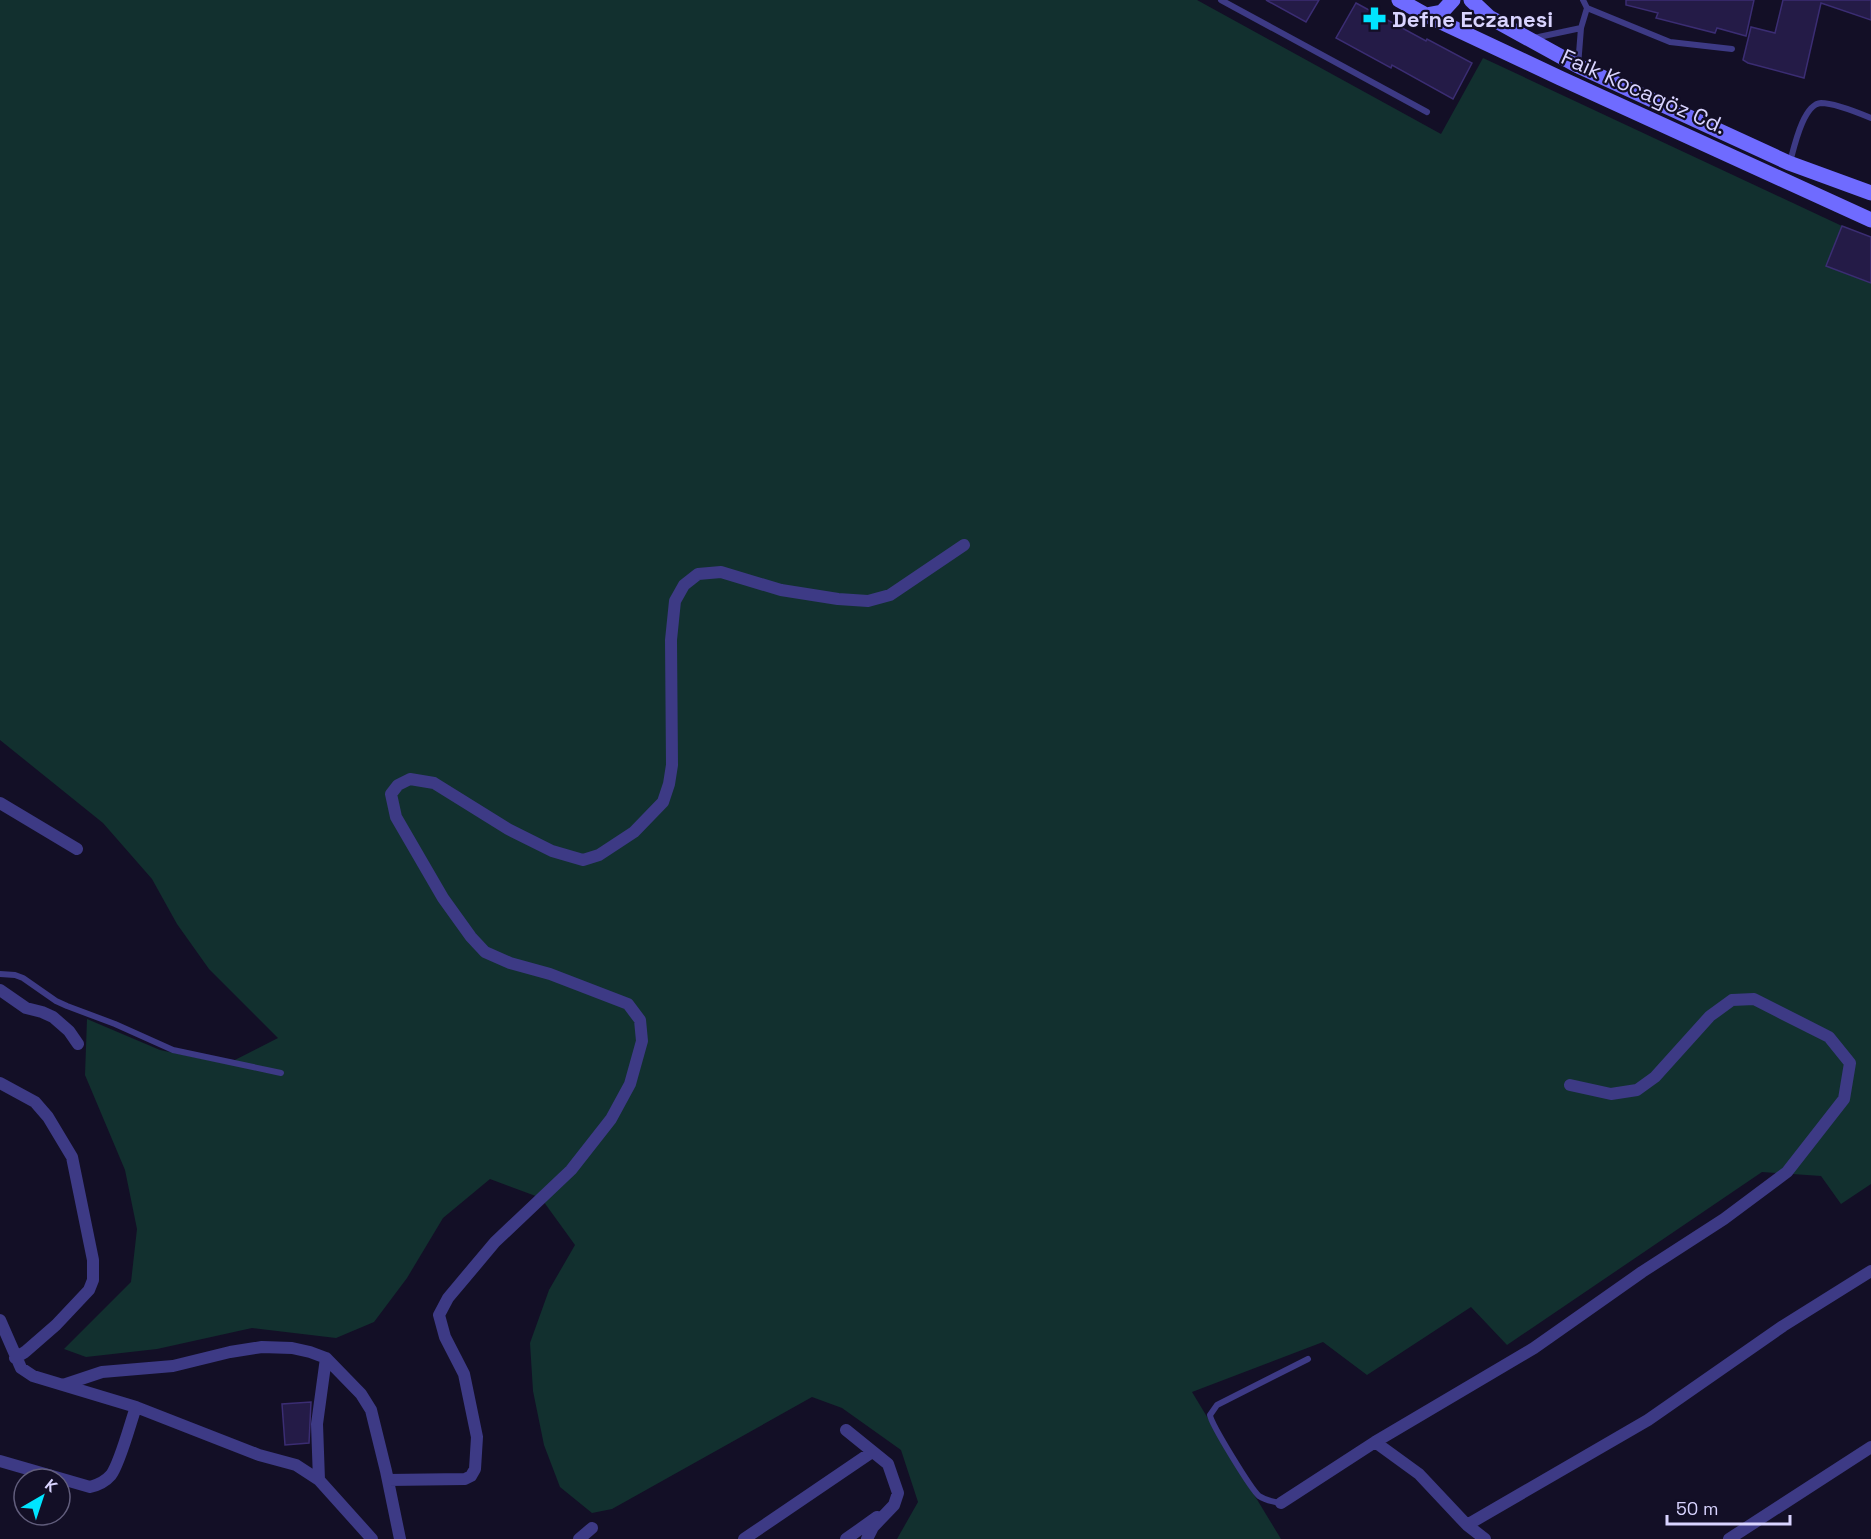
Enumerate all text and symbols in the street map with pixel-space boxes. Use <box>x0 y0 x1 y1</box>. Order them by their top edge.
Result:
place label: Defne Eczanesi <box>1392 5 1553 33</box>
pharmacy icon: Defne Eczanesi <box>1361 6 1387 32</box>
street label: Faik Kocagöz Cd. <box>1557 42 1731 140</box>
north arrow <box>12 1467 72 1527</box>
text: K <box>41 1474 62 1497</box>
scale bar <box>1667 1488 1790 1526</box>
text: 50 m <box>1676 1497 1718 1520</box>

